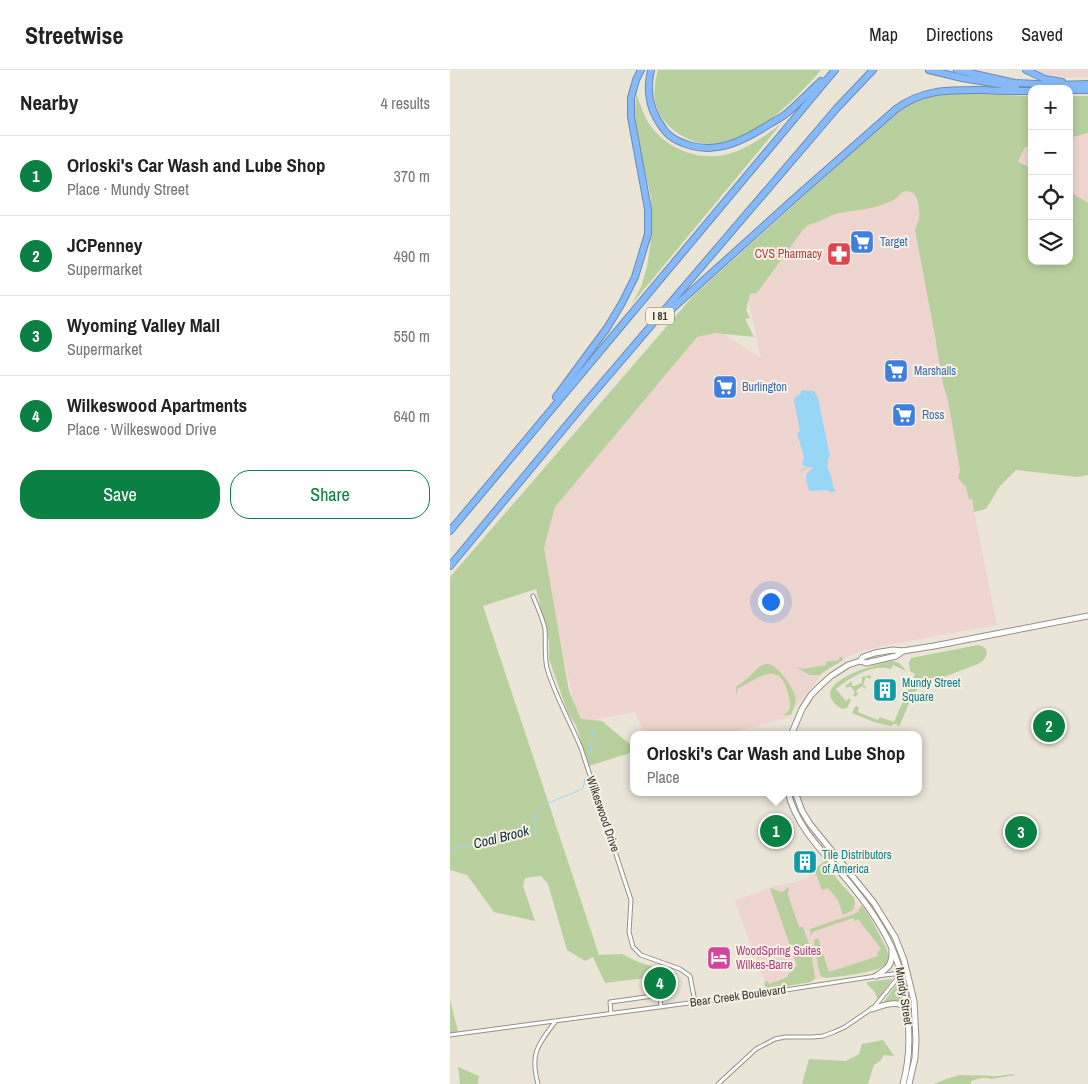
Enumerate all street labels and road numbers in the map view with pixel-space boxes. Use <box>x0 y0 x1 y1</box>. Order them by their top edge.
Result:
road number: I 81 <box>646 308 674 325</box>
street label: Wilkeswood Drive <box>583 774 623 854</box>
street label: Mundy Street <box>892 966 917 1026</box>
street label: Bear Creek Boulevard <box>689 981 787 1011</box>

